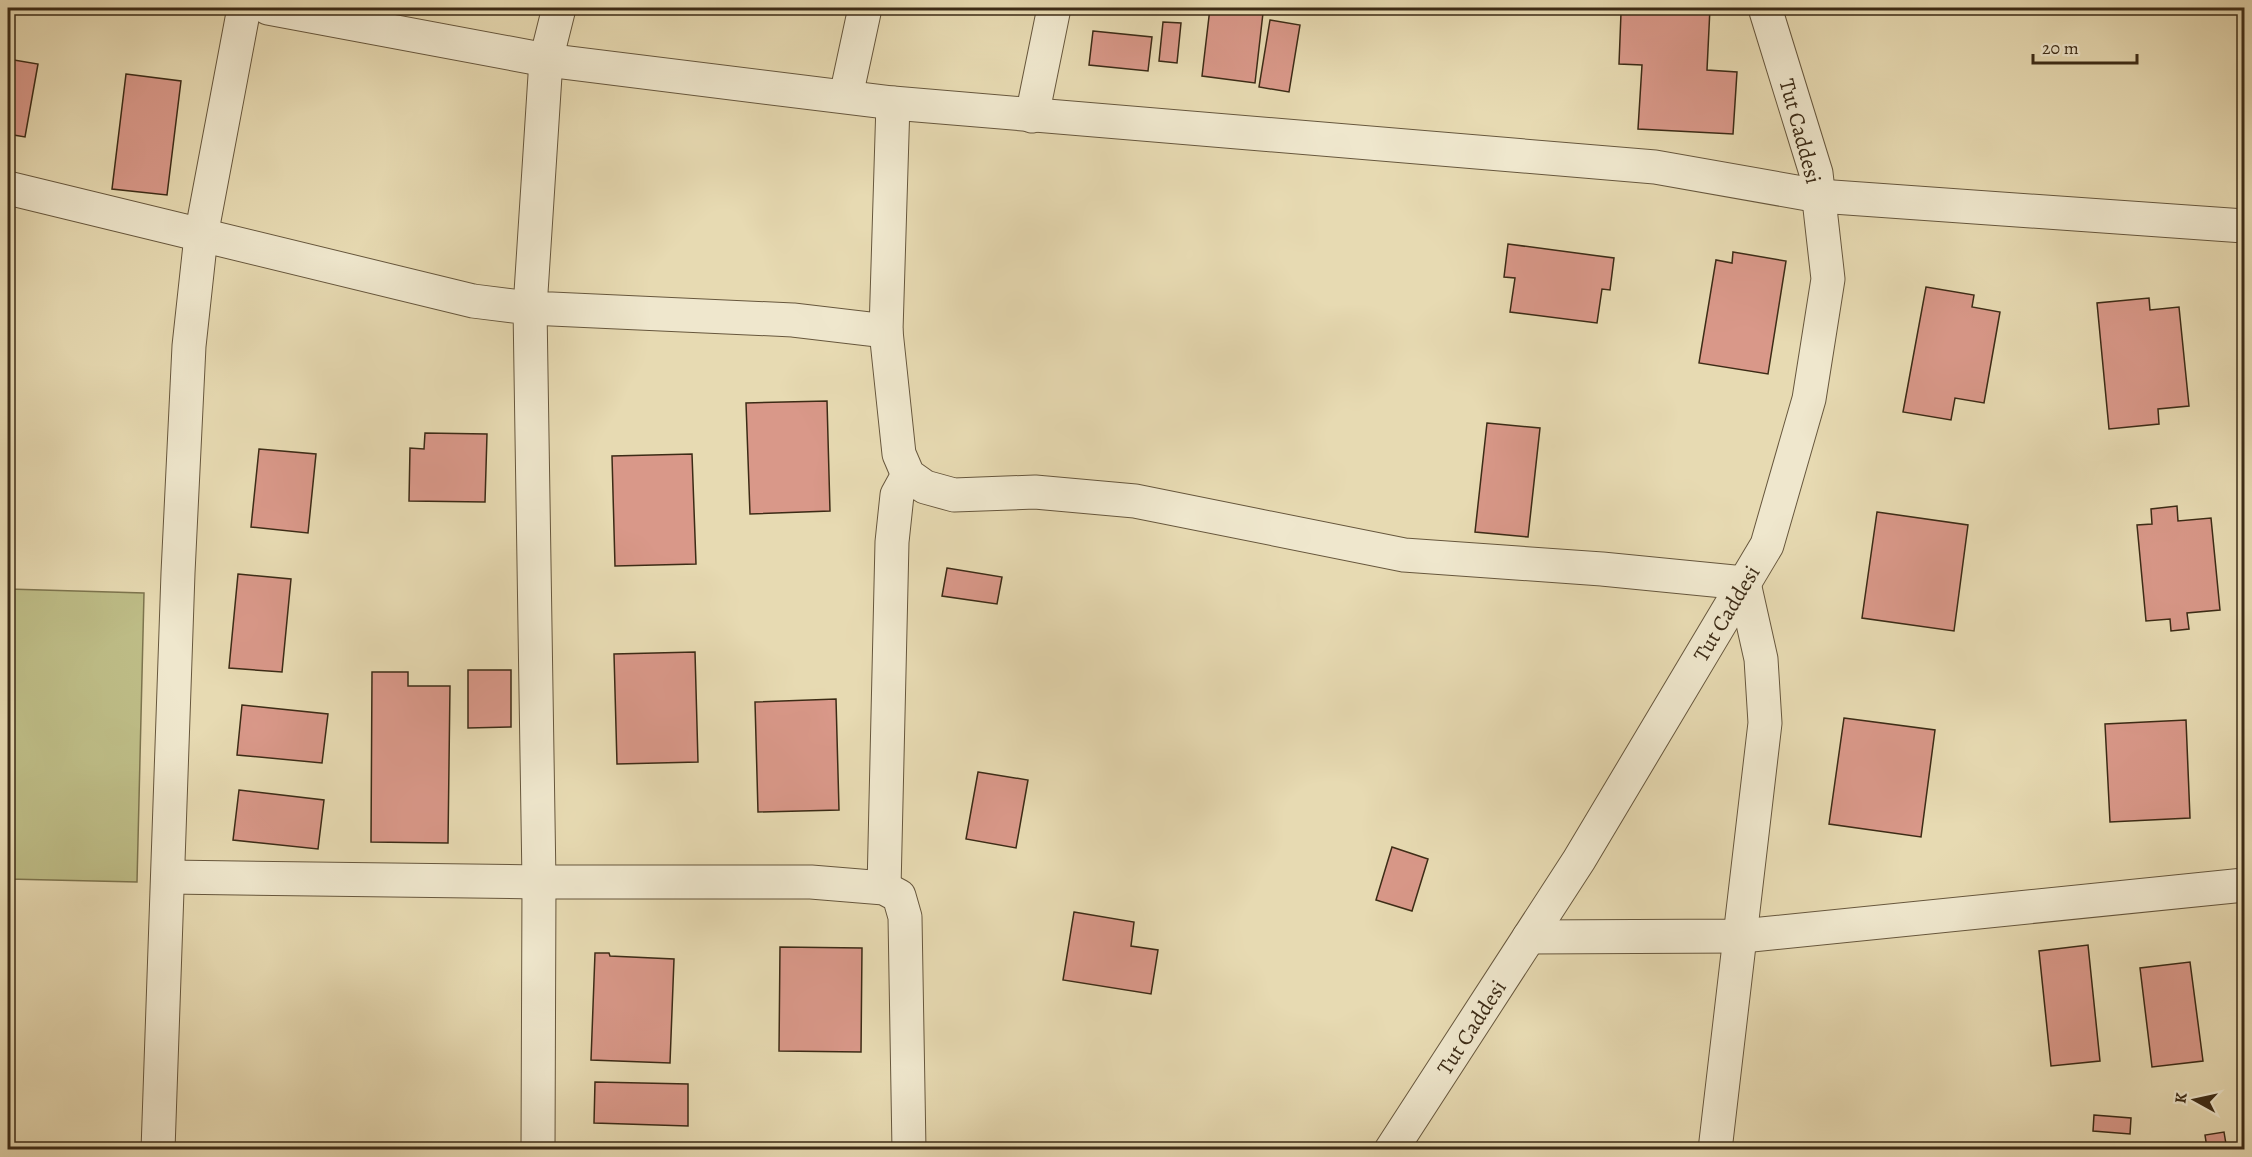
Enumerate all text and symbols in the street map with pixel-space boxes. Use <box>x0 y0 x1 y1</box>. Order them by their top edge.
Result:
scale bar <box>2033 27 2136 65</box>
text: 20 m <box>2042 36 2079 60</box>
street label: Tut Caddesi <box>1772 75 1828 187</box>
street label: Tut Caddesi <box>1686 560 1767 667</box>
street label: Tut Caddesi <box>1430 974 1514 1081</box>
north arrow <box>2165 1070 2225 1130</box>
text: K <box>2170 1091 2193 1105</box>

